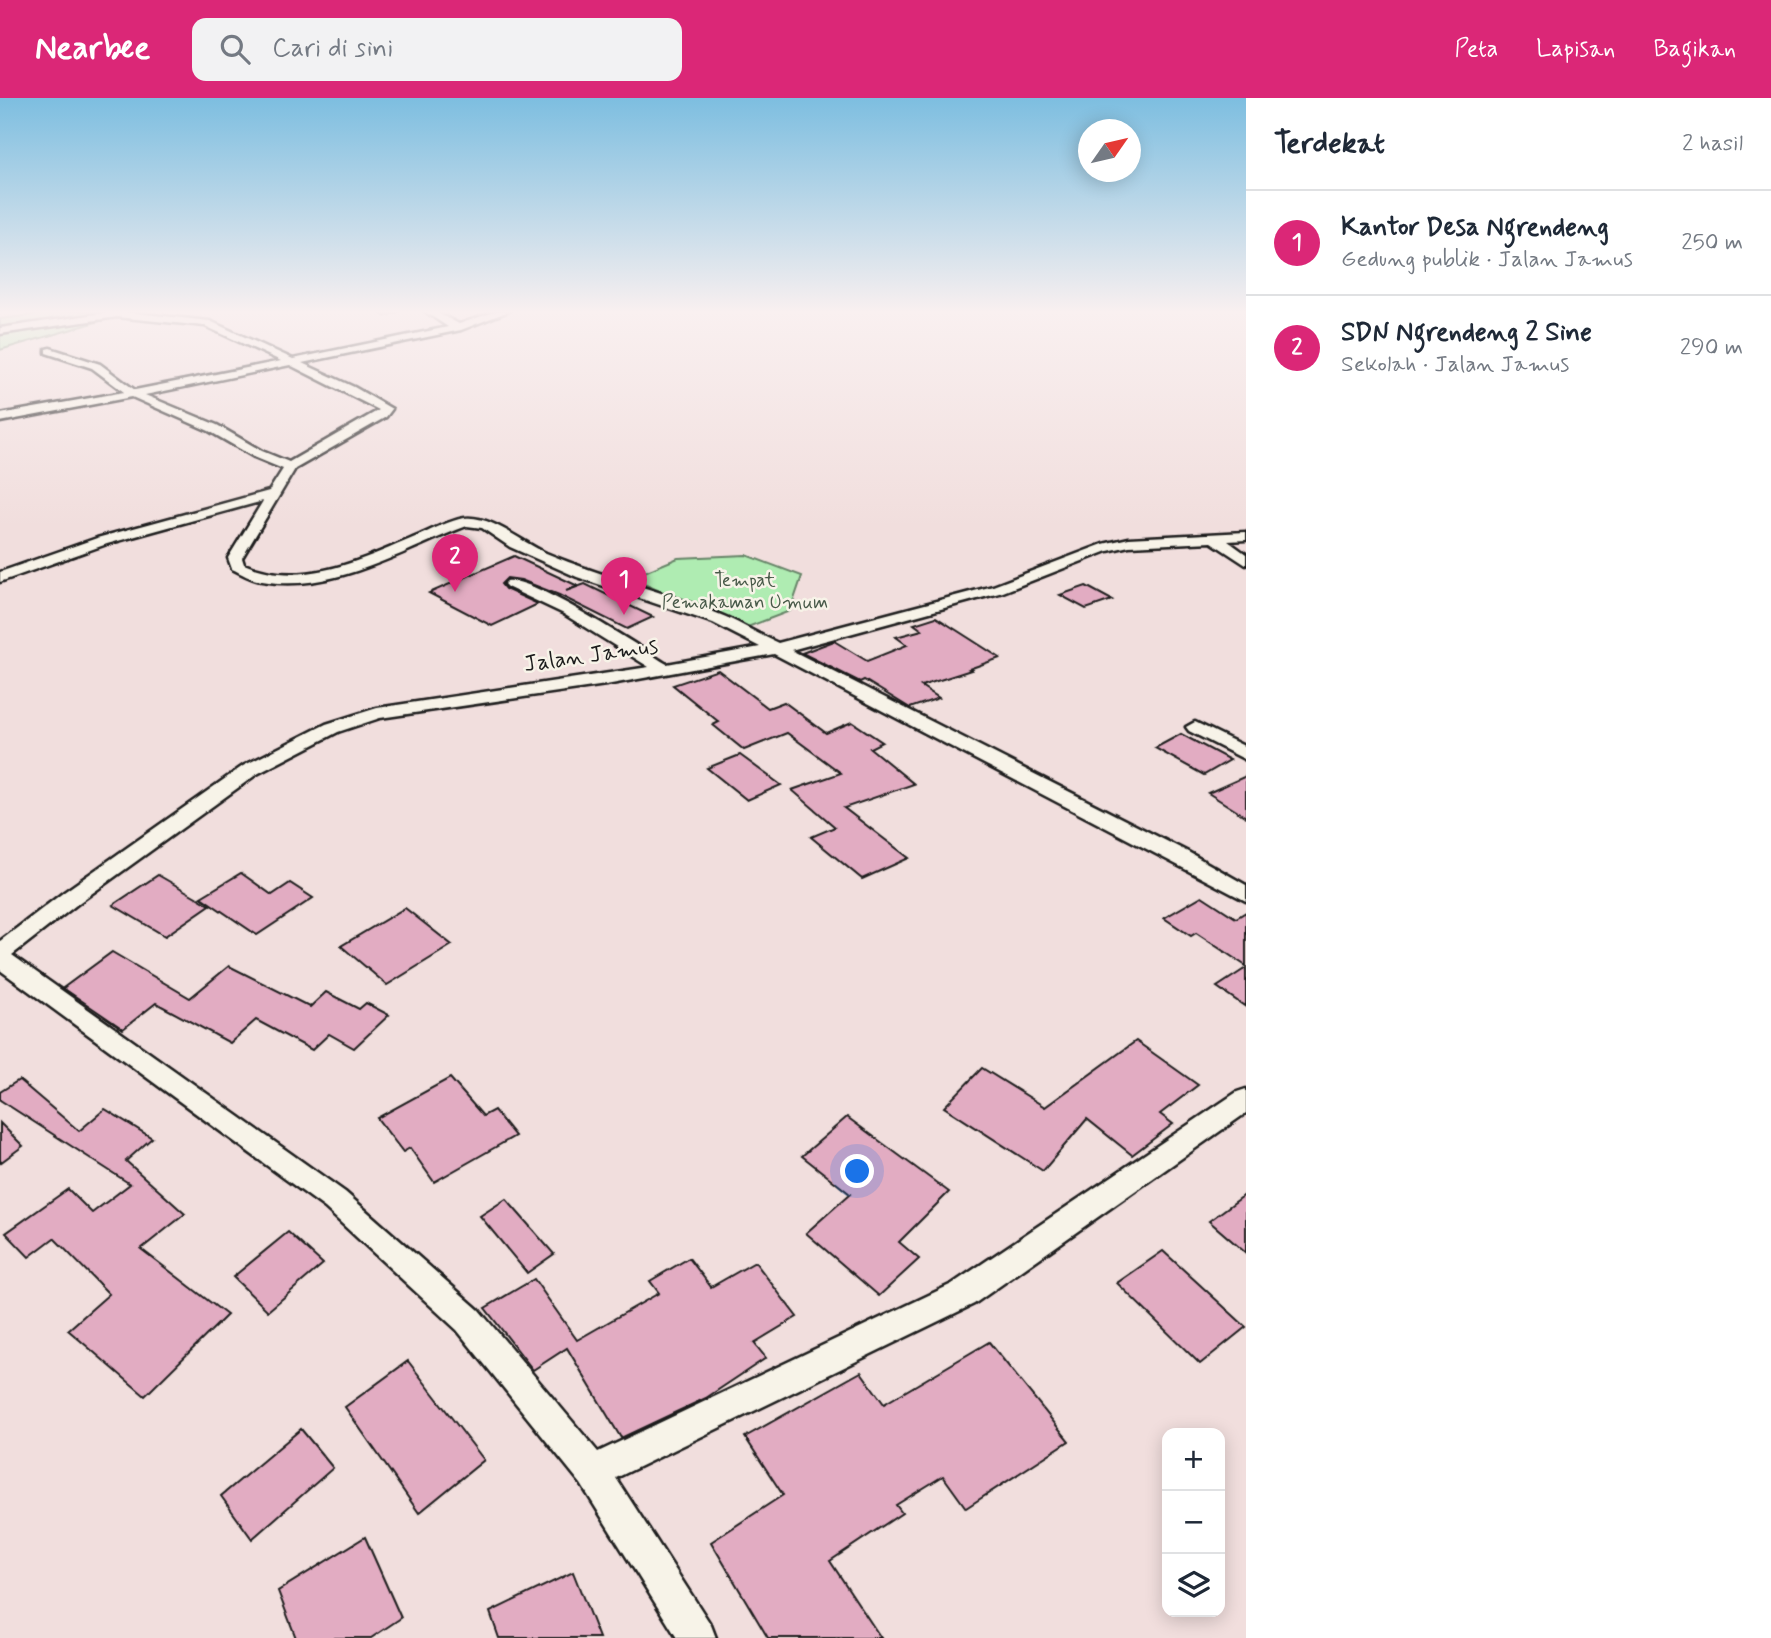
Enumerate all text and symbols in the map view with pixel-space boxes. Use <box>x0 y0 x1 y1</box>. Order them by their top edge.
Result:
search box <box>192 18 682 81</box>
text: Nearbee <box>35 27 150 71</box>
icon: search <box>216 30 254 68</box>
text: Cari di sini <box>272 32 393 66</box>
text: Peta <box>1455 34 1498 65</box>
text: Lapisan <box>1536 34 1615 65</box>
text: Bagikan <box>1653 34 1736 65</box>
north arrow <box>1078 119 1141 182</box>
text: Terdekat <box>1274 124 1385 163</box>
text: 2 hasil <box>1682 129 1743 159</box>
text: Kantor Desa Ngrendeng <box>1341 211 1609 245</box>
text: 1 <box>1292 228 1302 258</box>
text: 250 m <box>1681 228 1743 258</box>
text: Gedung publik · Jalan Jamus <box>1341 245 1633 275</box>
text: SDN Ngrendeng 2 Sine <box>1341 316 1592 350</box>
text: 2 <box>1291 333 1303 363</box>
text: 290 m <box>1680 333 1743 363</box>
text: Sekolah · Jalan Jamus <box>1341 350 1569 380</box>
pin: 2 <box>432 534 478 592</box>
pin: 1 <box>601 557 647 615</box>
park label: Tempat Pemakaman Umum <box>662 568 828 615</box>
street label: Jalan Jamus <box>522 632 660 680</box>
your location <box>840 1154 874 1188</box>
map controls <box>1162 1428 1225 1617</box>
button: + <box>1162 1428 1225 1491</box>
button: − <box>1162 1491 1225 1554</box>
button: layers <box>1162 1554 1225 1617</box>

